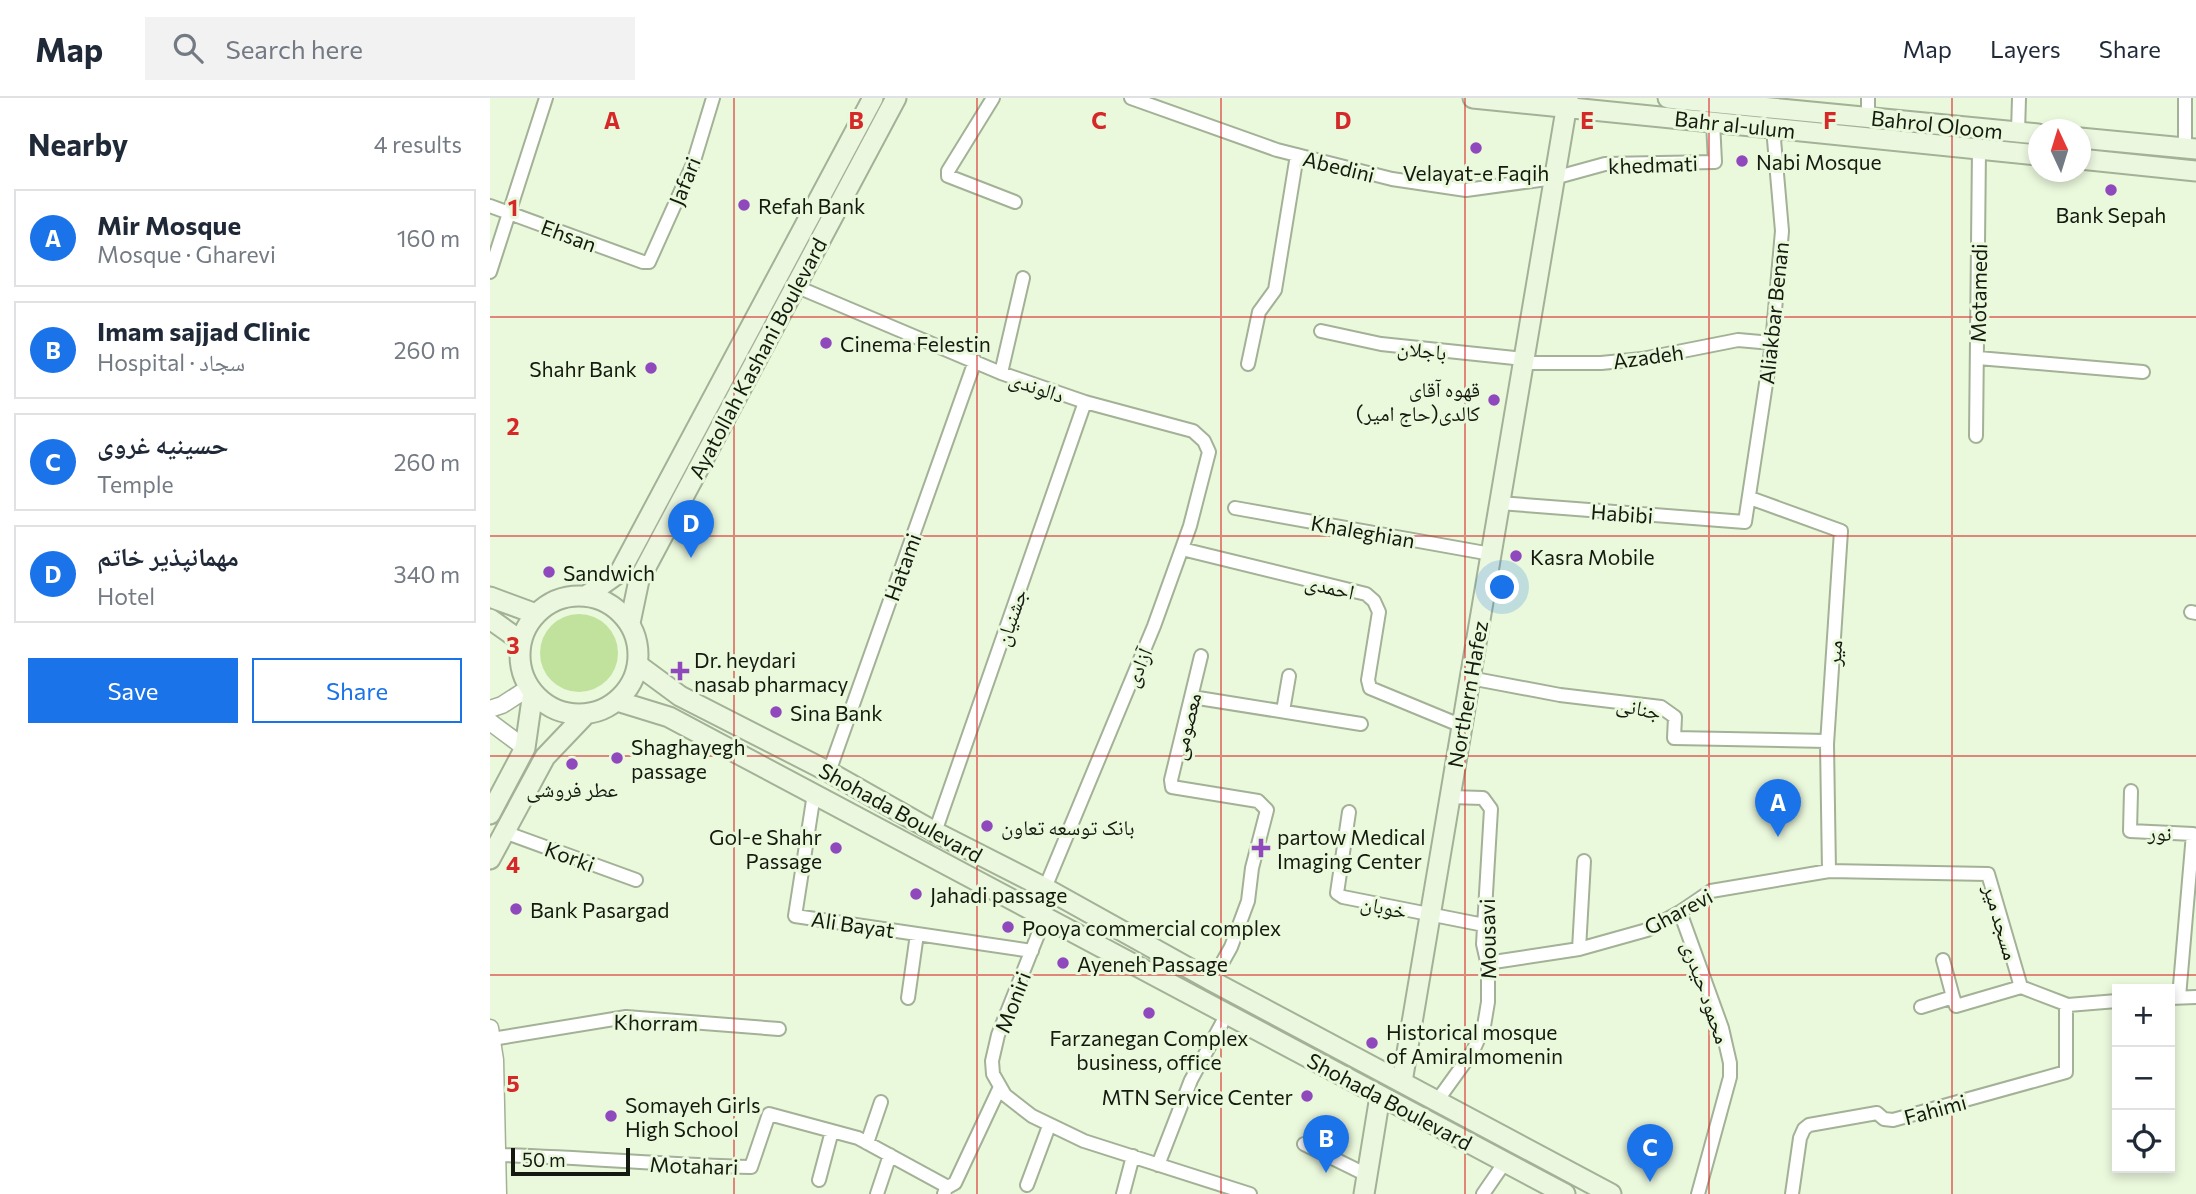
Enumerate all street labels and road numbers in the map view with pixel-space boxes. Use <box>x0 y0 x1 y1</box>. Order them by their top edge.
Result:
street label: Bahr al-ulum <box>1673 105 1797 143</box>
street label: Bahrol Oloom <box>1870 105 2004 143</box>
street label: Abedini <box>1301 145 1377 187</box>
street label: khedmati <box>1608 150 1698 178</box>
street label: Jafari <box>663 153 705 209</box>
street label: Ehsan <box>538 213 600 257</box>
street label: Ayatollah Kashani Boulevard <box>683 233 831 483</box>
street label: Aliakbar Benan <box>1753 241 1793 385</box>
street label: Motamedi <box>1965 243 1991 343</box>
street label: باجلان <box>1396 334 1448 365</box>
street label: Azadeh <box>1611 339 1685 373</box>
street label: دالوندی <box>1006 365 1068 408</box>
street label: Habibi <box>1590 498 1654 528</box>
street label: Khaleghian <box>1309 510 1417 552</box>
street label: Hatami <box>878 530 926 604</box>
street label: احمدی <box>1303 568 1357 605</box>
street label: جشنیان <box>989 585 1032 649</box>
street label: Northern Hafez <box>1442 618 1492 770</box>
street label: میر <box>1820 639 1847 668</box>
street label: آزادی <box>1118 643 1157 691</box>
street label: معصومی <box>1165 690 1207 763</box>
street label: جنانی <box>1614 690 1664 726</box>
street label: Shohada Boulevard <box>815 757 987 867</box>
street label: نور <box>2147 819 2172 845</box>
street label: Korki <box>542 836 598 876</box>
street label: مسجد میر <box>1979 881 2025 963</box>
street label: Gharevi <box>1640 883 1716 939</box>
street label: خوبان <box>1358 889 1409 924</box>
street label: Mousavi <box>1474 898 1500 980</box>
street label: Ali Bayat <box>810 906 896 942</box>
street label: محمود حیدری <box>1677 937 1736 1047</box>
street label: Moniri <box>989 968 1035 1036</box>
street label: Khorram <box>614 1009 698 1035</box>
street label: Shohada Boulevard <box>1303 1047 1477 1155</box>
street label: Fahimi <box>1901 1089 1969 1129</box>
street label: Motahari <box>649 1151 739 1179</box>

